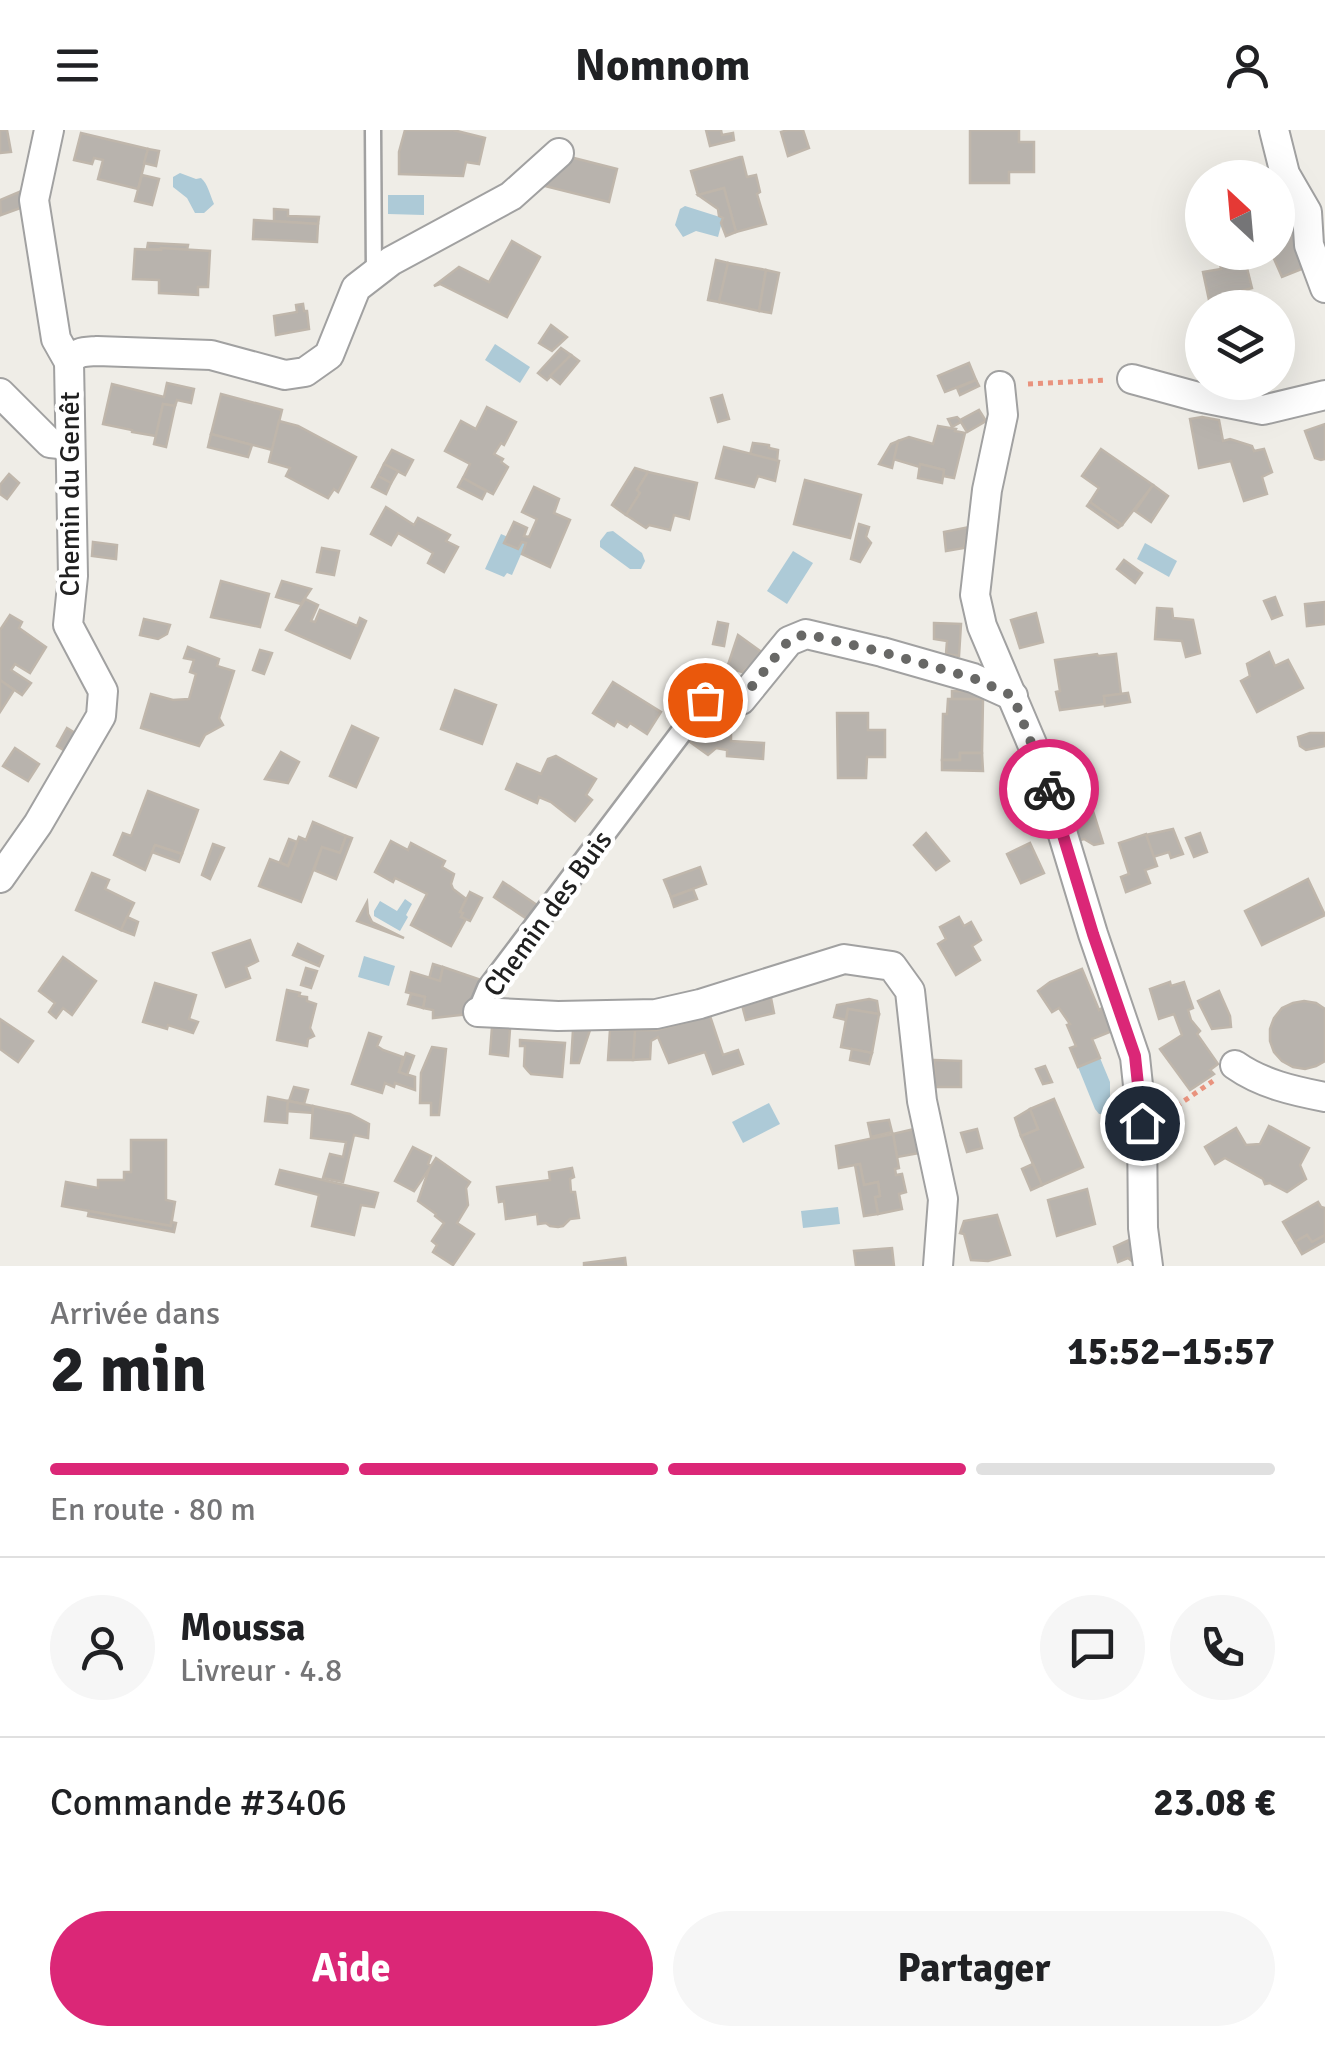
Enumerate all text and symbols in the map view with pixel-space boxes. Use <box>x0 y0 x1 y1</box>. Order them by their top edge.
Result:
icon: menu <box>50 38 105 93</box>
text: Nomnom <box>575 38 750 93</box>
icon: person <box>1220 38 1275 93</box>
north arrow <box>1185 160 1295 270</box>
map controls <box>1185 160 1295 400</box>
button: layers <box>1185 290 1295 400</box>
street label: Chemin du Genêt <box>53 391 87 596</box>
pin <box>663 658 748 743</box>
icon: bag <box>678 673 733 728</box>
courier <box>999 739 1099 839</box>
icon: bike <box>1022 762 1077 817</box>
street label: Chemin des Buis <box>476 824 619 1003</box>
pin <box>1100 1081 1185 1166</box>
icon: home <box>1115 1096 1170 1151</box>
text: Arrivée dans <box>50 1294 220 1333</box>
text: 15:52–15:57 <box>1067 1328 1275 1375</box>
text: 2 min <box>50 1330 207 1410</box>
text: En route · 80 m <box>50 1490 256 1529</box>
button: person <box>50 1595 155 1700</box>
button: chat <box>1040 1595 1145 1700</box>
button: phone <box>1170 1595 1275 1700</box>
text: Moussa <box>180 1604 306 1651</box>
text: Livreur · 4.8 <box>180 1651 342 1690</box>
text: Commande #3406 <box>50 1779 347 1826</box>
text: 23.08 € <box>1153 1779 1275 1826</box>
button: Aide <box>50 1911 653 2026</box>
button: Partager <box>673 1911 1275 2026</box>

